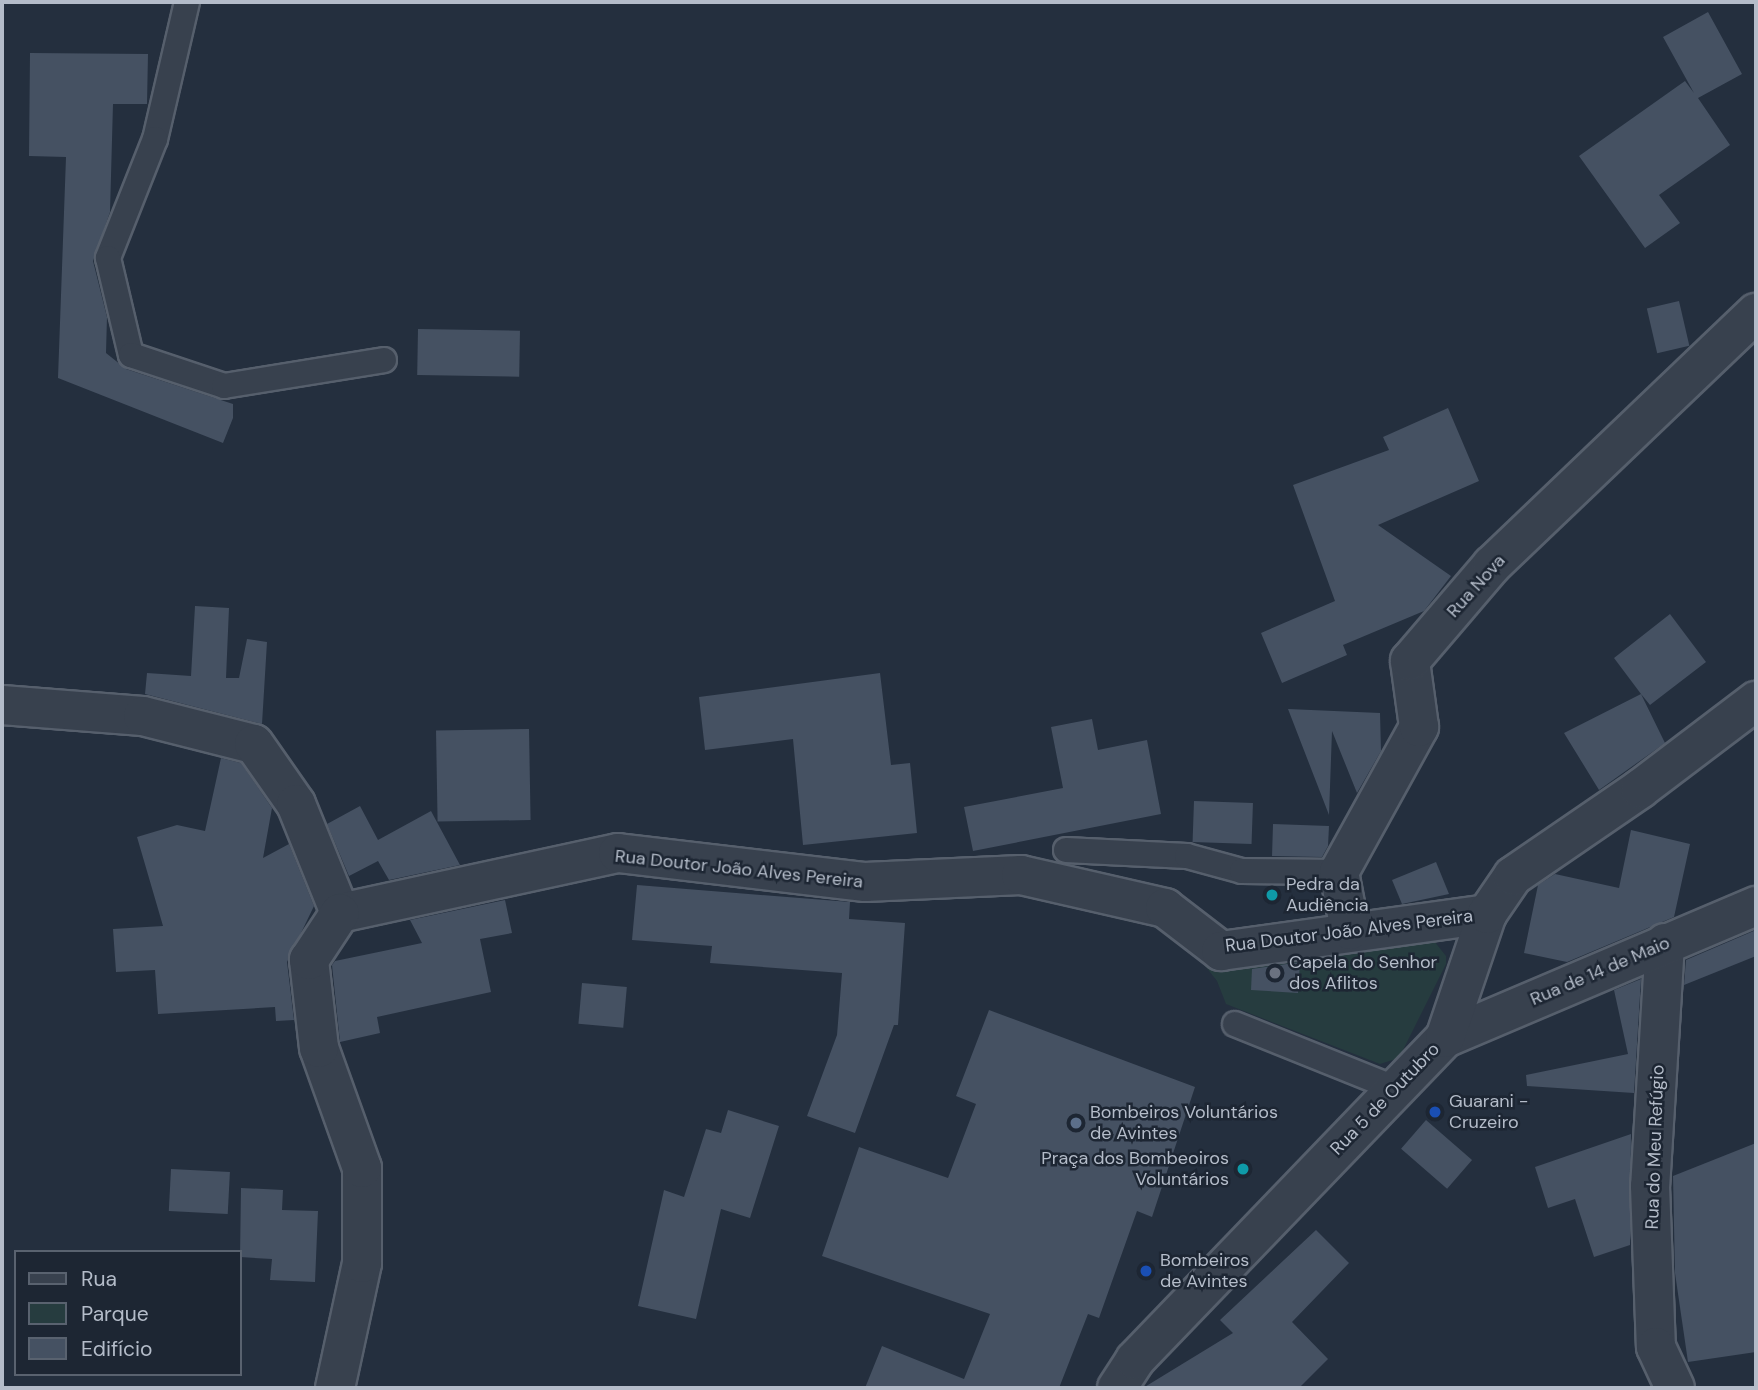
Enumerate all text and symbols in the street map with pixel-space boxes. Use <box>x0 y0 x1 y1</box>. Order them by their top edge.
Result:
street label: Rua Nova <box>1442 550 1510 622</box>
street label: Rua Doutor João Alves Pereira <box>614 845 864 893</box>
place label: Pedra da Audiência <box>1286 874 1369 917</box>
marker: Pedra da Audiência <box>1264 887 1280 903</box>
street label: Rua Doutor João Alves Pereira <box>1224 905 1474 957</box>
street label: Rua de 14 de Maio <box>1527 932 1673 1010</box>
place label: Capela do Senhor dos Aflitos <box>1289 952 1437 995</box>
marker: Capela do Senhor dos Aflitos <box>1267 965 1283 981</box>
street label: Rua 5 de Outubro <box>1326 1038 1444 1160</box>
street label: Rua do Meu Refúgio <box>1641 1064 1669 1230</box>
place label: Guarani - Cruzeiro <box>1449 1091 1528 1134</box>
place label: Bombeiros Voluntários de Avintes <box>1090 1102 1278 1144</box>
marker: Guarani - Cruzeiro <box>1427 1104 1443 1120</box>
marker: Bombeiros Voluntários de Avintes <box>1068 1115 1084 1131</box>
place label: Praça dos Bombeoiros Voluntários <box>1041 1148 1229 1190</box>
marker: Praça dos Bombeoiros Voluntários <box>1235 1161 1251 1177</box>
legend <box>14 1250 242 1376</box>
place label: Bombeiros de Avintes <box>1160 1250 1249 1292</box>
marker: Bombeiros de Avintes <box>1138 1263 1154 1279</box>
text: Rua <box>81 1265 117 1293</box>
text: Parque <box>81 1300 149 1328</box>
text: Edifício <box>81 1335 152 1363</box>

